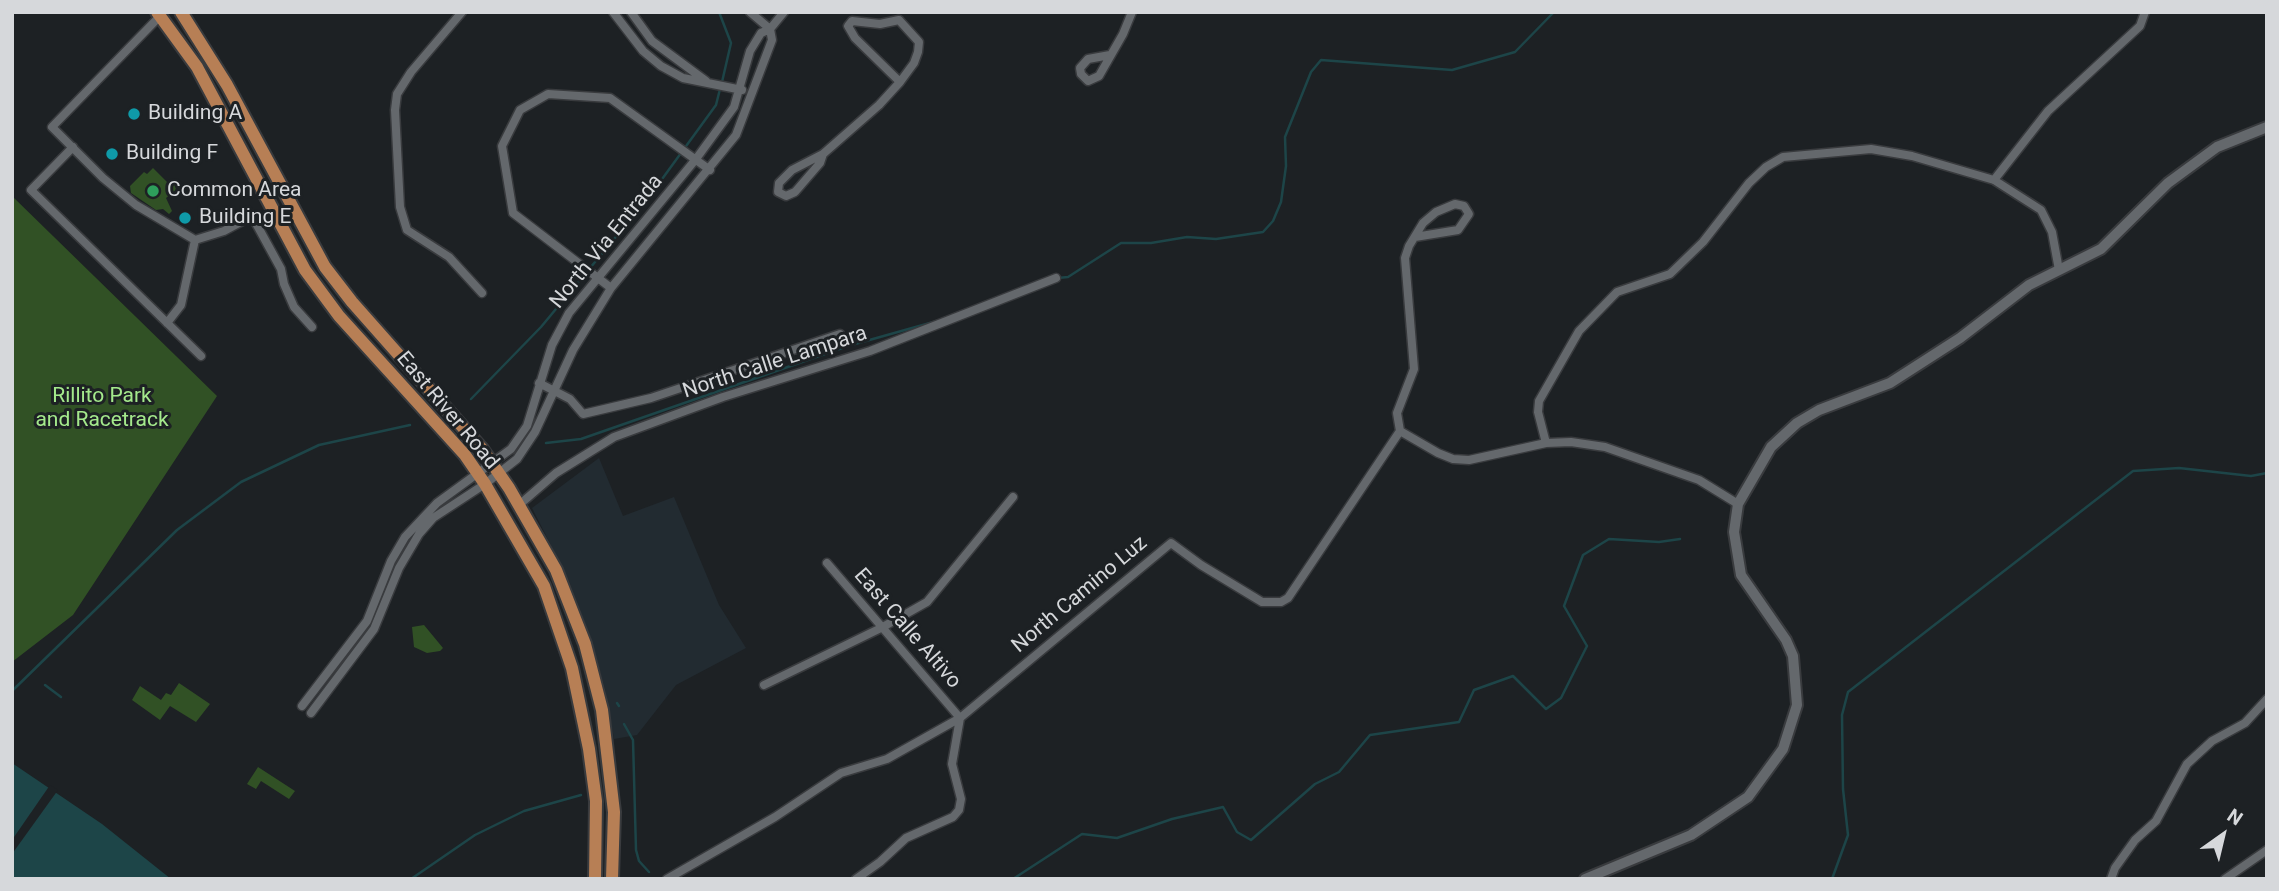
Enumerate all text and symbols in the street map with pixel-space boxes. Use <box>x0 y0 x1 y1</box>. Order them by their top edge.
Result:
place label: Building A <box>148 101 242 127</box>
marker: Building A <box>126 106 142 122</box>
place label: Building F <box>126 141 218 167</box>
marker: Building F <box>104 146 120 162</box>
street label: North Via Entrada <box>545 170 669 314</box>
place label: Common Area <box>167 178 301 204</box>
marker: Common Area <box>145 183 161 199</box>
place label: Building E <box>199 205 291 231</box>
marker: Building E <box>177 210 193 226</box>
street label: North Calle Lampara <box>680 321 870 405</box>
street label: East River Road <box>390 347 504 475</box>
park label: Rillito Park and Racetrack <box>35 384 169 434</box>
street label: North Camino Luz <box>1007 531 1153 659</box>
street label: East Calle Altivo <box>848 564 966 694</box>
north arrow <box>2188 800 2258 870</box>
text: N <box>2223 804 2247 830</box>

